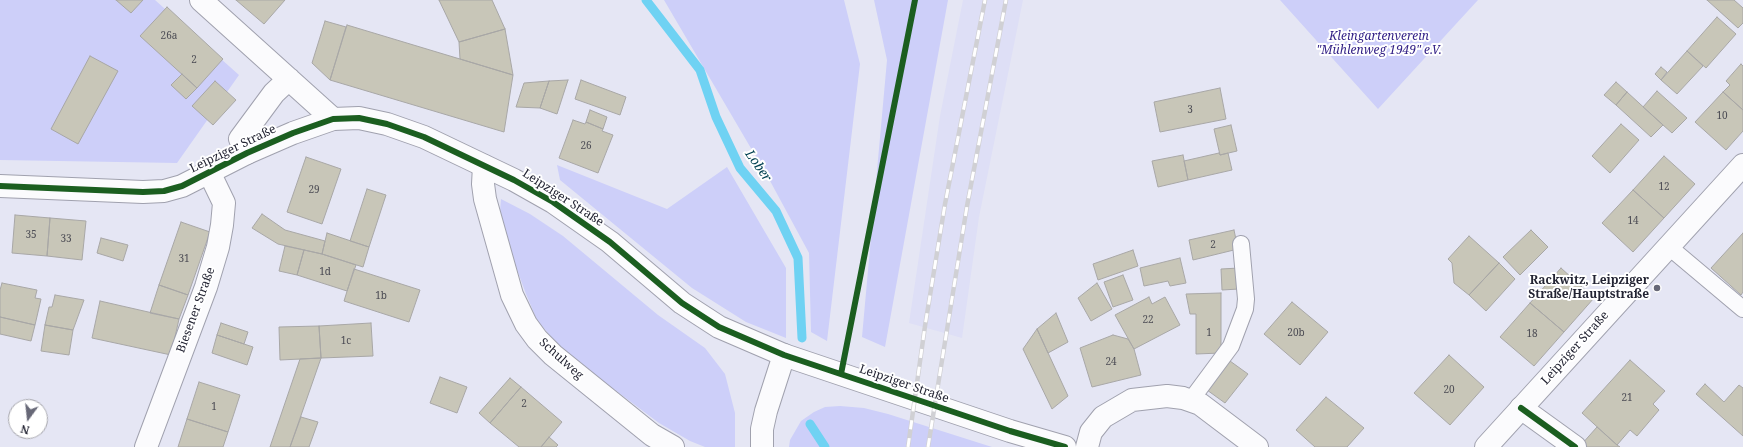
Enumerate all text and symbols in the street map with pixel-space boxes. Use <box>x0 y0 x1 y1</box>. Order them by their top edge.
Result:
house number: 26a <box>161 30 177 42</box>
park label: Kleingartenverein "Mühlenweg 1949" e.V. <box>1316 30 1442 58</box>
house number: 2 <box>191 54 197 66</box>
house number: 3 <box>1187 104 1193 116</box>
house number: 10 <box>1716 110 1728 122</box>
street label: Leipziger Straße <box>188 122 278 176</box>
house number: 26 <box>580 140 592 152</box>
water label: Lober <box>741 147 775 185</box>
street label: Leipziger Straße <box>520 166 606 230</box>
house number: 12 <box>1658 181 1670 193</box>
house number: 29 <box>308 184 320 196</box>
house number: 14 <box>1627 215 1639 227</box>
house number: 35 <box>25 229 37 241</box>
house number: 33 <box>60 233 72 245</box>
house number: 2 <box>1210 239 1216 251</box>
house number: 31 <box>178 253 190 265</box>
street label: Biesener Straße <box>174 265 218 355</box>
house number: 1d <box>319 266 331 278</box>
place label: Rackwitz, Leipziger Straße/Hauptstraße <box>1528 274 1649 302</box>
marker: Rackwitz, Leipziger Straße/Hauptstraße <box>1652 283 1662 293</box>
house number: 1b <box>375 290 387 302</box>
street label: Leipziger Straße <box>1538 308 1612 388</box>
house number: 22 <box>1142 314 1154 326</box>
house number: 1 <box>1206 327 1212 339</box>
house number: 20b <box>1287 327 1305 339</box>
house number: 18 <box>1526 328 1538 340</box>
house number: 1c <box>341 335 351 347</box>
street label: Schulweg <box>536 335 586 383</box>
house number: 24 <box>1105 356 1117 368</box>
street label: Leipziger Straße <box>857 362 951 406</box>
house number: 20 <box>1443 384 1455 396</box>
house number: 21 <box>1621 392 1633 404</box>
house number: 2 <box>521 398 527 410</box>
north arrow <box>8 399 48 439</box>
house number: 1 <box>211 401 217 413</box>
text: N <box>19 422 31 438</box>

